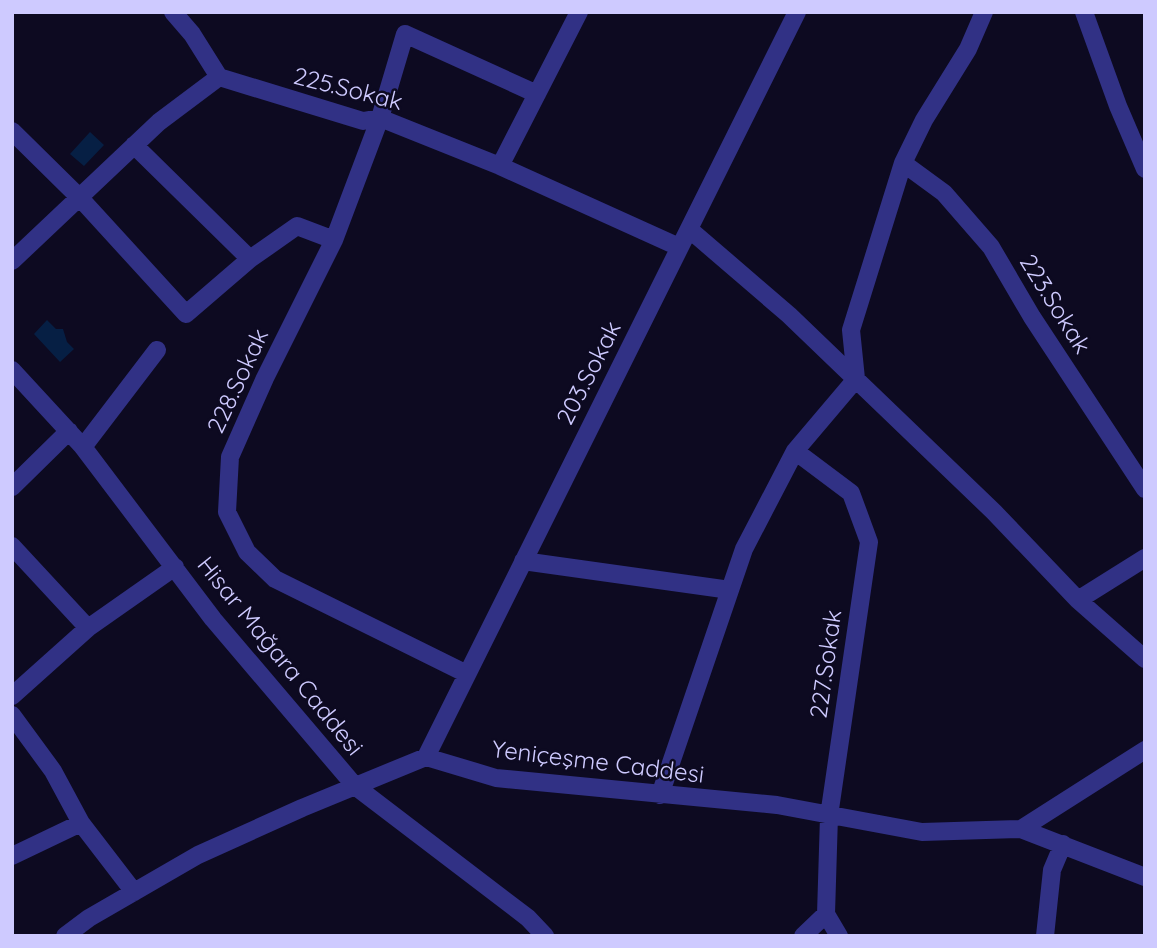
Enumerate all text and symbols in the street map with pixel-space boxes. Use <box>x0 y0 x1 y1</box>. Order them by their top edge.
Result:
street label: 225.Sokak <box>291 60 406 116</box>
street label: 223.Sokak <box>1014 248 1098 359</box>
street label: 203.Sokak <box>549 316 627 430</box>
street label: 228.Sokak <box>200 323 274 438</box>
street label: Hisar Mağara Caddesi <box>191 550 370 761</box>
street label: 227.Sokak <box>803 608 847 720</box>
street label: Yeniçeşme Caddesi <box>490 733 706 789</box>

